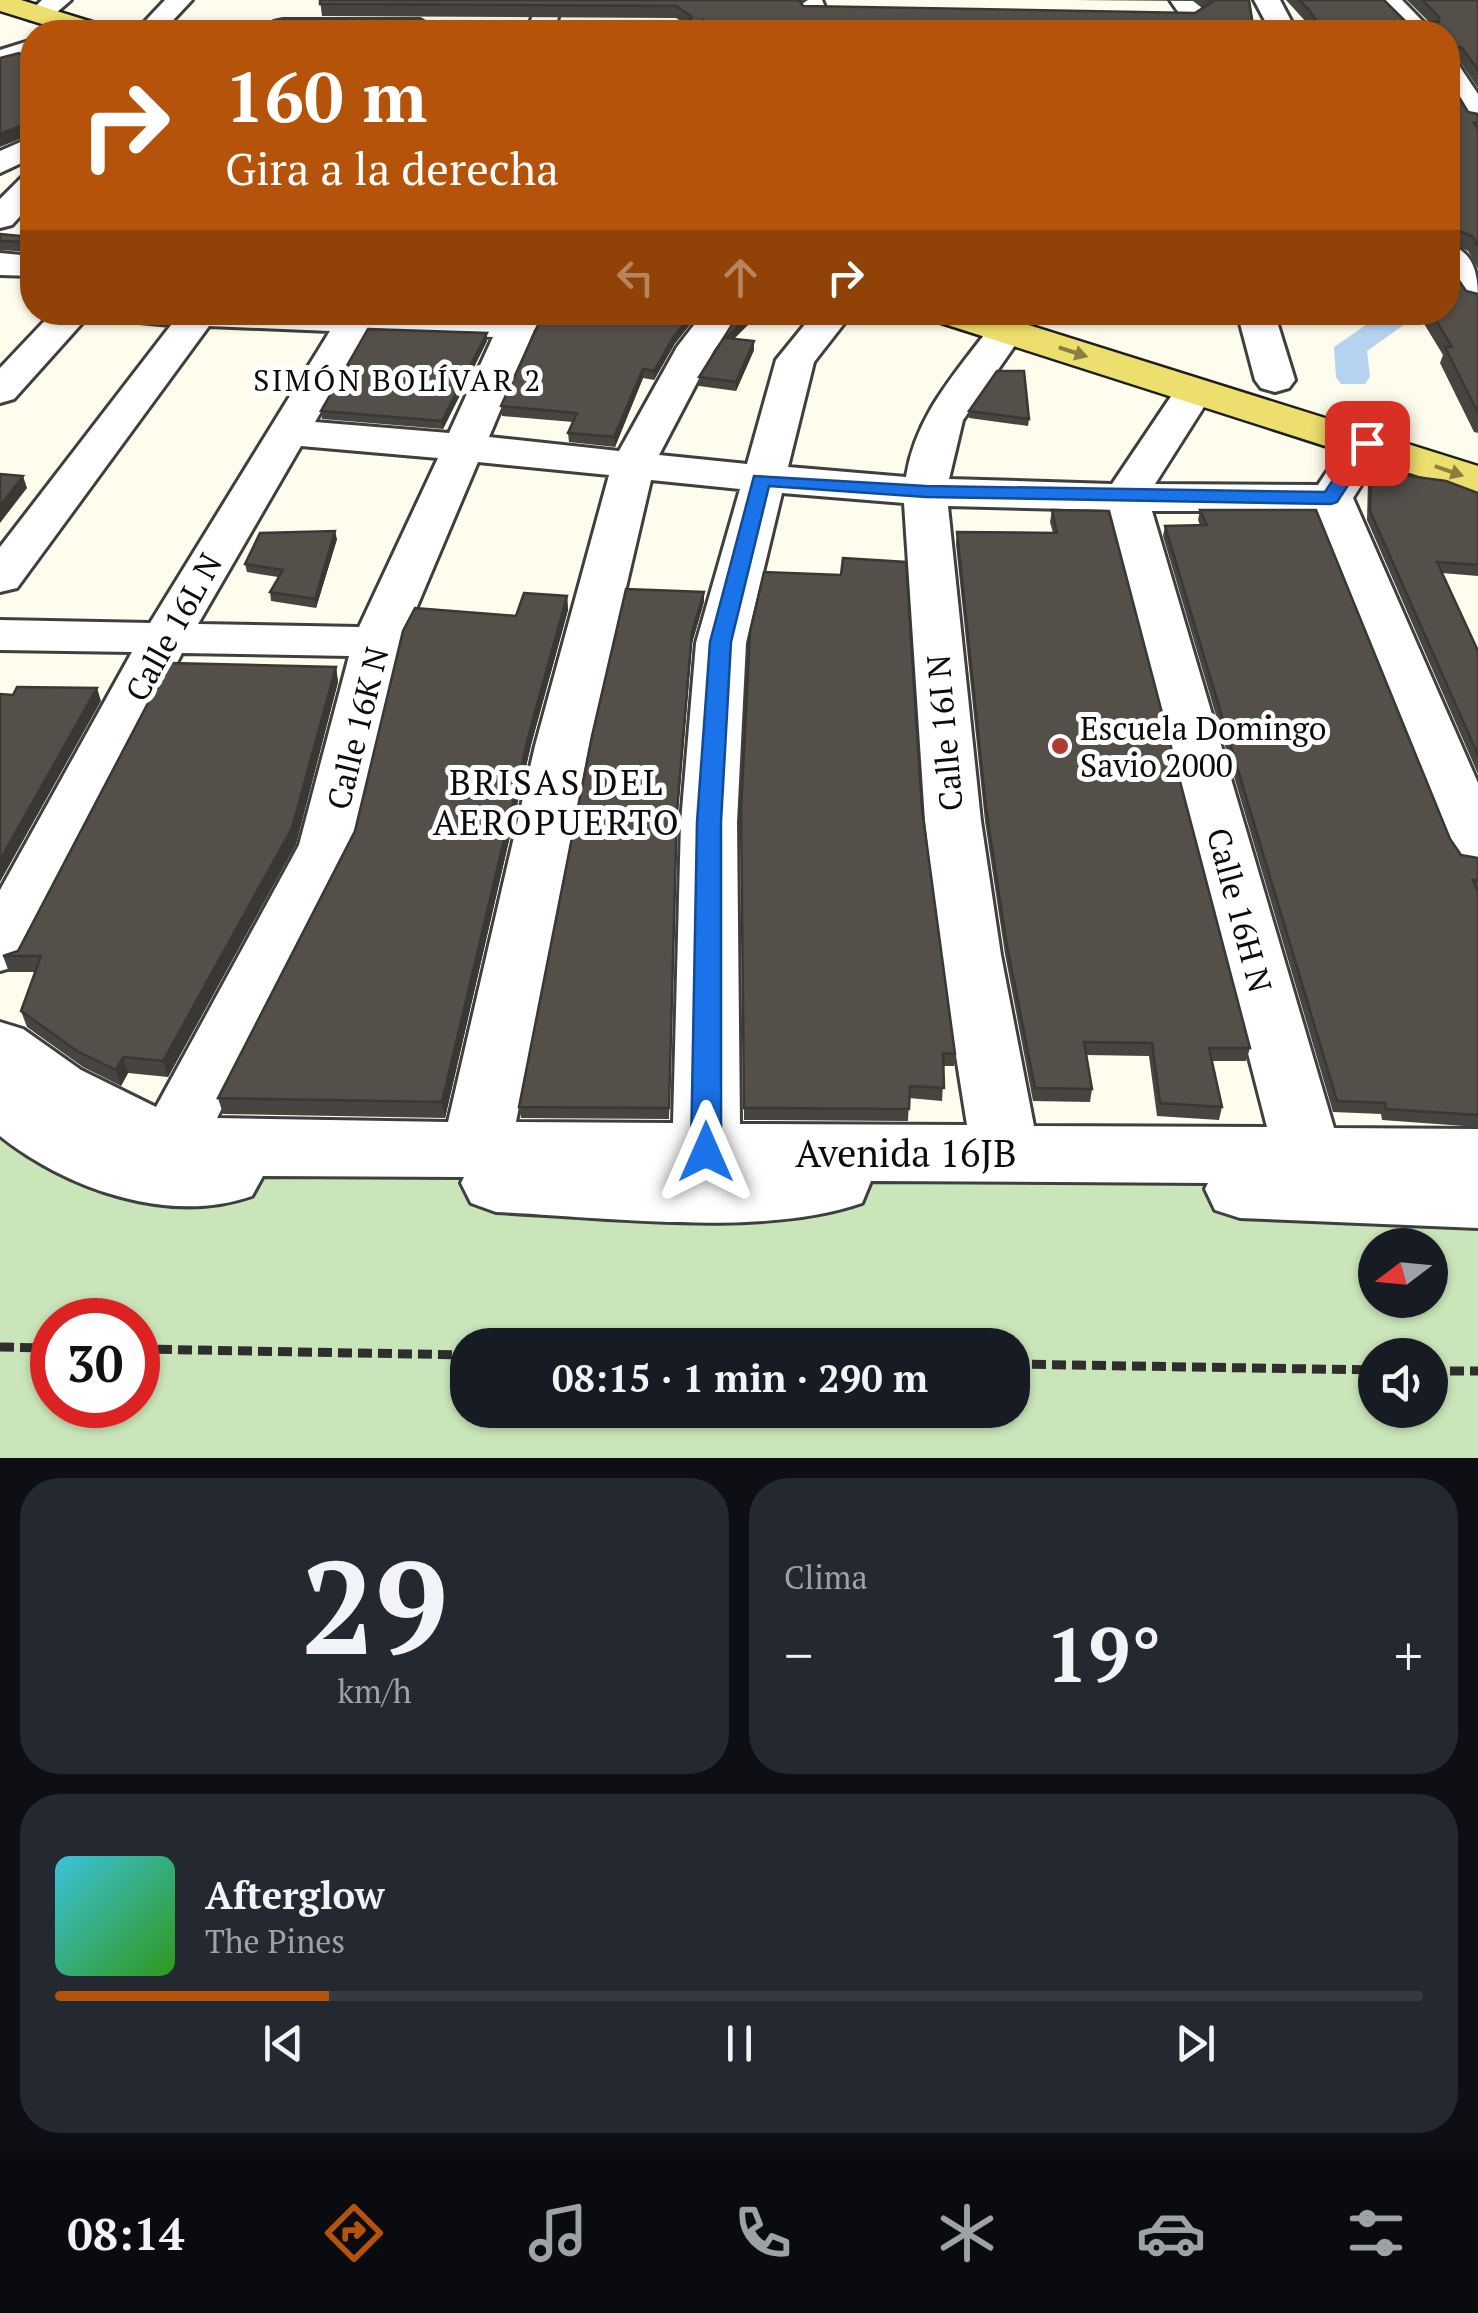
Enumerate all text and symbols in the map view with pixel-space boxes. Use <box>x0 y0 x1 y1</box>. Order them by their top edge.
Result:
text: 160 m <box>225 49 427 142</box>
icon: right <box>60 60 190 190</box>
text: Gira a la derecha <box>225 138 559 198</box>
icon: left <box>608 250 663 305</box>
icon: ahead <box>713 250 768 305</box>
icon: right <box>818 250 873 305</box>
one-way arrow <box>1058 346 1088 361</box>
district label: SIMÓN BOLÍVAR 2 <box>253 360 543 400</box>
pin <box>1325 401 1410 486</box>
icon: arrive <box>1340 416 1395 471</box>
one-way arrow <box>1435 465 1465 480</box>
street label: Calle 16L N <box>115 546 231 708</box>
street label: Calle 16K N <box>317 642 397 814</box>
street label: Calle 16I N <box>916 653 972 813</box>
place label: Escuela Domingo Savio 2000 <box>1080 707 1327 786</box>
marker: Escuela Domingo Savio 2000 <box>1049 735 1071 757</box>
district label: BRISAS DEL AEROPUERTO <box>433 759 681 845</box>
street label: Calle 16H N <box>1198 823 1282 997</box>
position arrow <box>654 1100 758 1204</box>
street label: Avenida 16JB <box>795 1128 1017 1178</box>
north arrow <box>1358 1228 1448 1318</box>
map controls <box>1358 1228 1448 1428</box>
speed limit sign: 30 <box>30 1298 160 1428</box>
button: sound <box>1358 1338 1448 1428</box>
text: 08:15 · 1 min · 290 m <box>552 1353 928 1403</box>
text: 29 <box>301 1519 448 1691</box>
text: Clima <box>784 1556 868 1598</box>
text: 19° <box>1046 1604 1161 1703</box>
text: − <box>784 1618 813 1691</box>
text: + <box>1394 1618 1423 1691</box>
text: km/h <box>338 1670 411 1712</box>
text: Afterglow <box>205 1870 385 1920</box>
text: The Pines <box>205 1920 345 1962</box>
icon: previous <box>256 2016 311 2071</box>
icon: pause <box>712 2016 767 2071</box>
icon: next <box>1168 2016 1223 2071</box>
icon: directions <box>319 2198 389 2268</box>
icon: music <box>523 2198 593 2268</box>
icon: phone <box>728 2198 798 2268</box>
icon: climate <box>932 2198 1002 2268</box>
icon: car <box>1136 2198 1206 2268</box>
icon: filters <box>1341 2198 1411 2268</box>
text: 08:14 <box>67 2203 184 2263</box>

